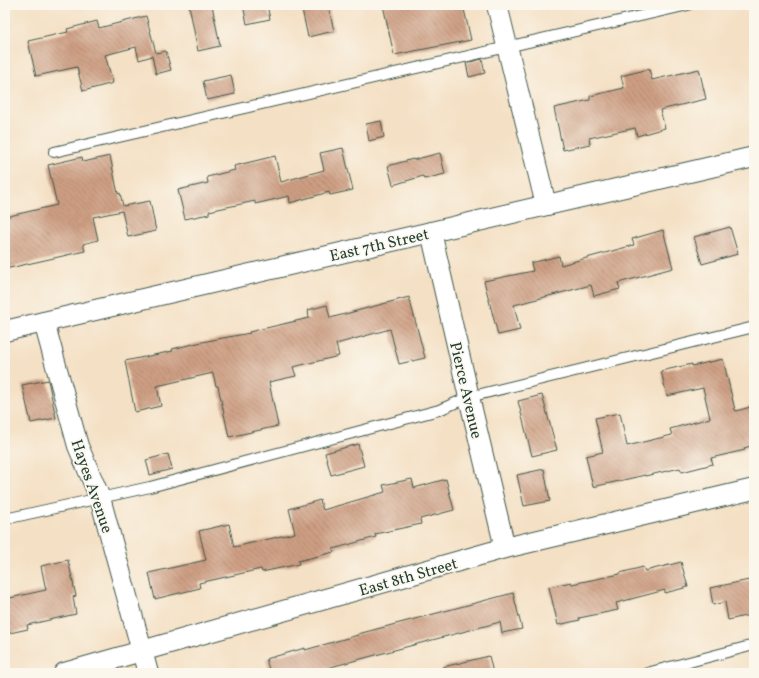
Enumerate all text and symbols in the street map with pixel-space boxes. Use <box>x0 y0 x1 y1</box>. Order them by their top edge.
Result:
street label: East 7th Street <box>328 224 432 268</box>
street label: Pierce Avenue <box>443 340 487 441</box>
street label: Hayes Avenue <box>65 437 117 537</box>
street label: East 8th Street <box>357 553 461 603</box>

